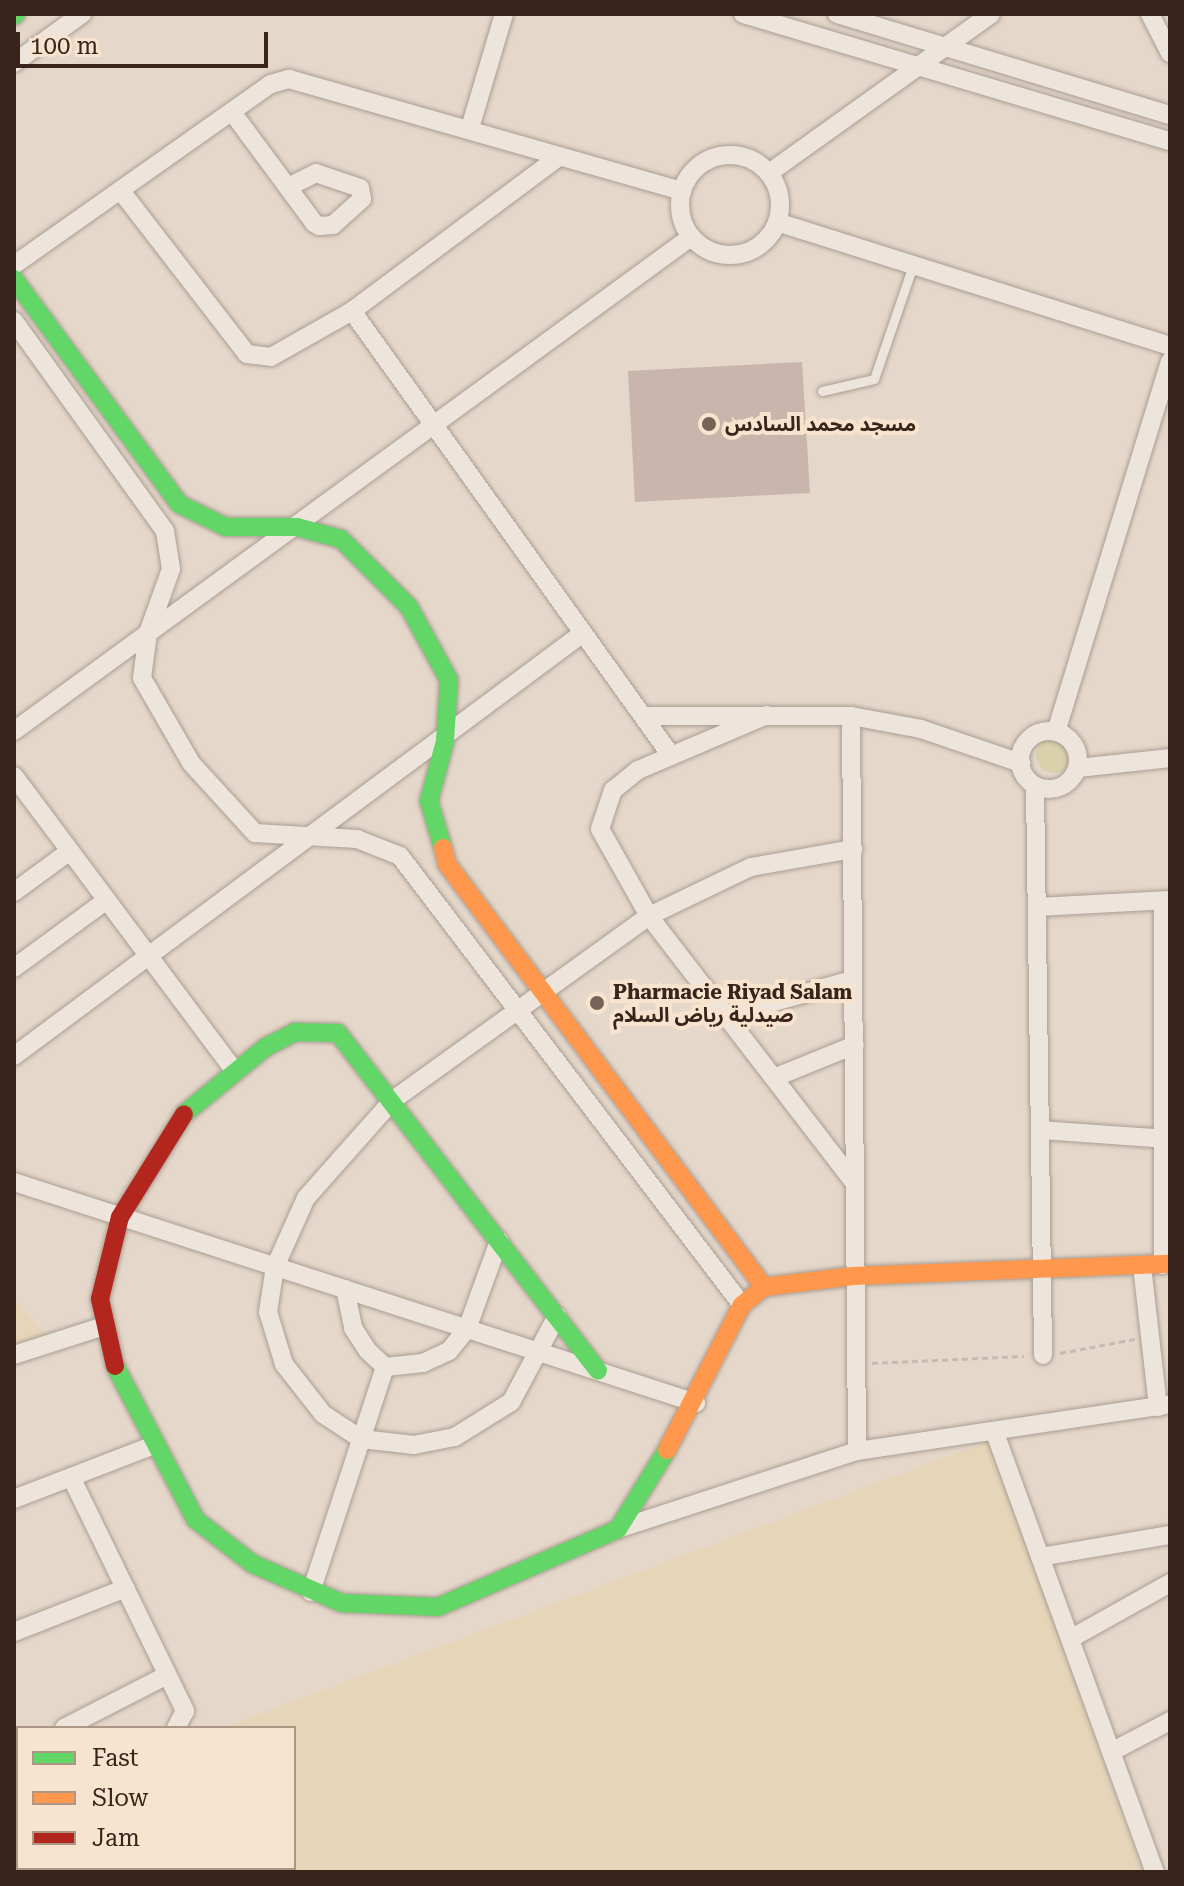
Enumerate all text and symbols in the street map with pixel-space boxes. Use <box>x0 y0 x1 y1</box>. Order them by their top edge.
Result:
scale bar <box>20 16 272 66</box>
text: 100 m <box>30 32 98 60</box>
place label: مسجد محمد السادس <box>725 412 916 436</box>
marker: مسجد محمد السادس <box>700 415 718 433</box>
place label: Pharmacie Riyad Salam صيدلية رياض السلام <box>613 980 852 1027</box>
marker: Pharmacie Riyad Salam صيدلية رياض السلام <box>588 994 606 1012</box>
legend <box>16 1726 296 1870</box>
text: Fast <box>92 1744 139 1772</box>
text: Slow <box>92 1784 148 1812</box>
text: Jam <box>92 1824 140 1852</box>

